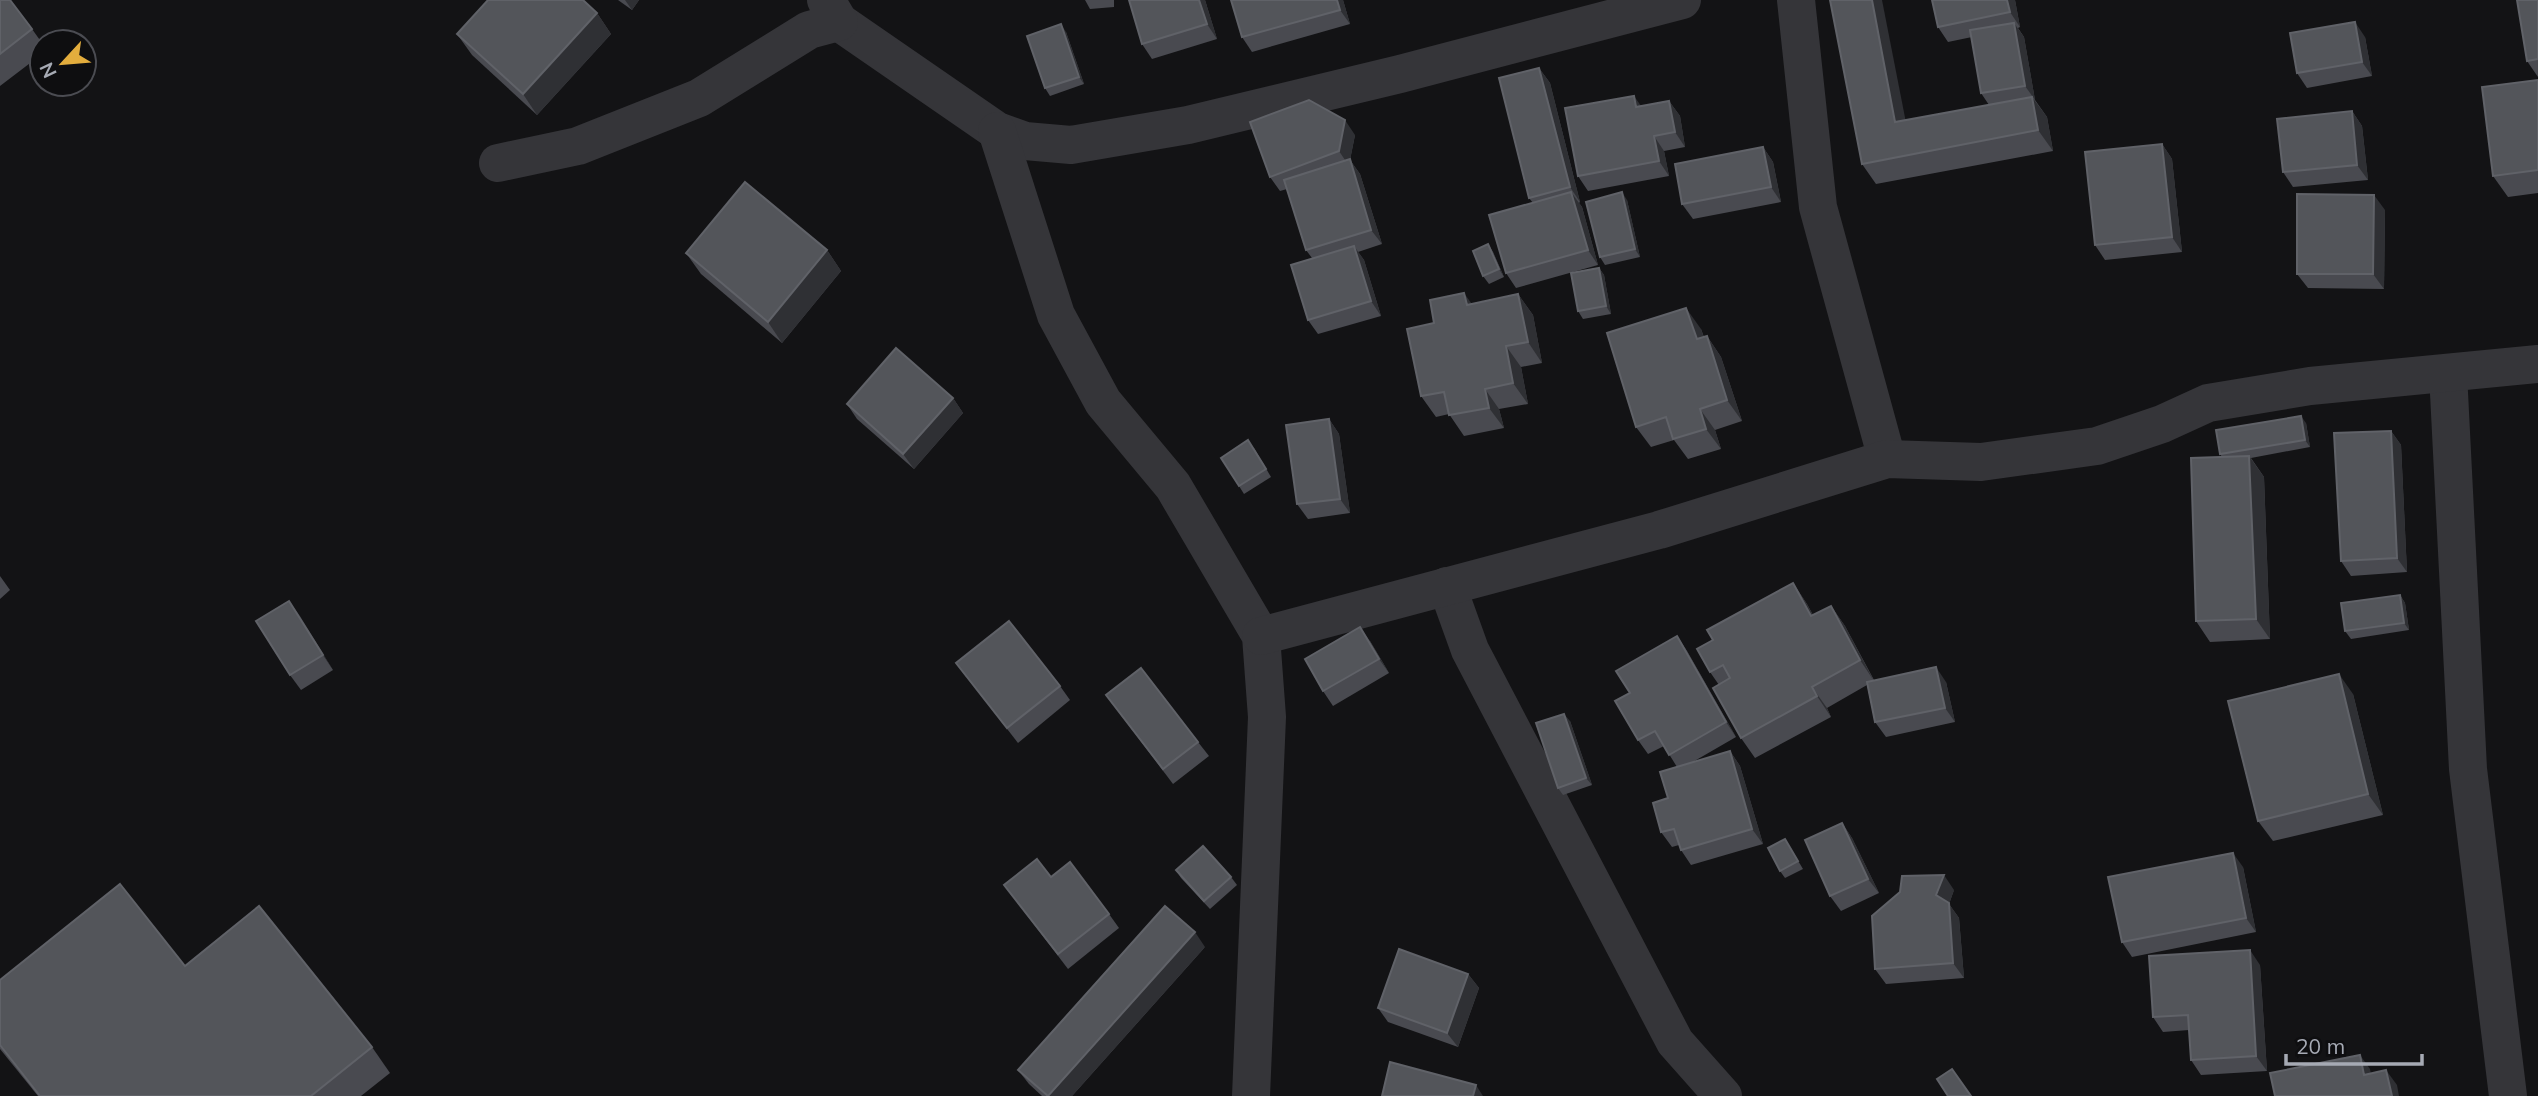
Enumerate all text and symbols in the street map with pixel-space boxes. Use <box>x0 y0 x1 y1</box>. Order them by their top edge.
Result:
north arrow <box>28 28 98 98</box>
text: N <box>34 59 62 82</box>
scale bar <box>2286 1023 2422 1066</box>
text: 20 m <box>2296 1033 2345 1059</box>

